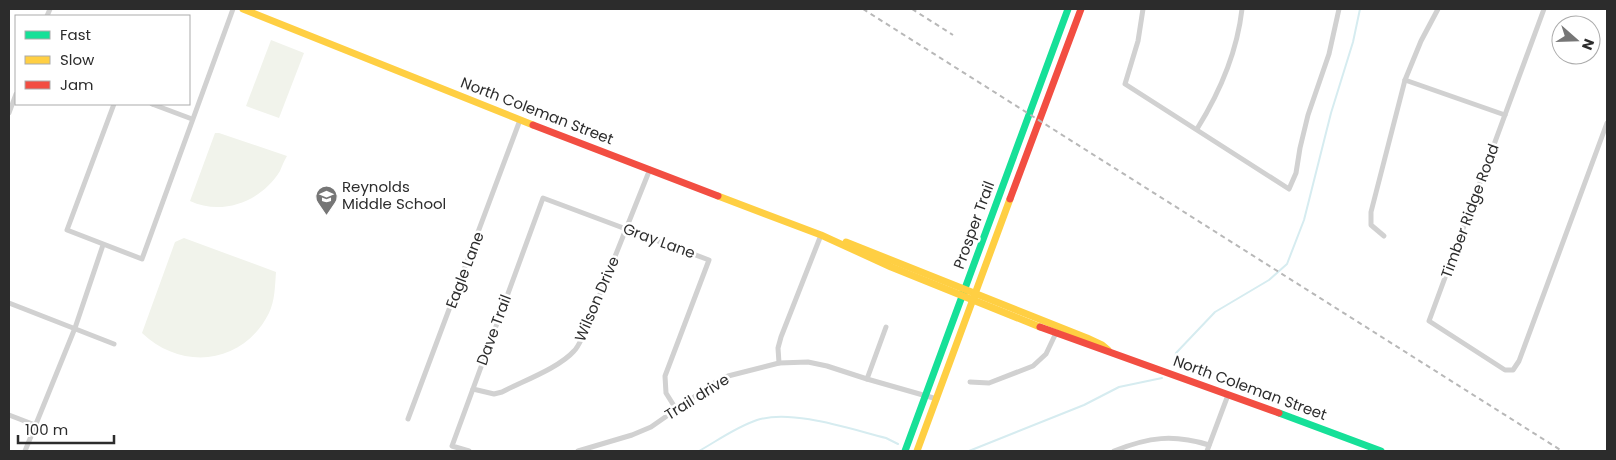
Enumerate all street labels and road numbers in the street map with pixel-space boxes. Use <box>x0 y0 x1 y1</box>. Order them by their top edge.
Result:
street label: North Coleman Street <box>458 72 617 149</box>
street label: Timber Ridge Road <box>1435 141 1504 281</box>
street label: Prosper Trail <box>948 178 999 272</box>
street label: Gray Lane <box>620 218 698 263</box>
street label: Eagle Lane <box>440 228 489 311</box>
street label: Wilson Drive <box>569 253 624 345</box>
street label: Dave Trail <box>471 292 516 368</box>
street label: North Coleman Street <box>1170 350 1330 425</box>
street label: Trail drive <box>660 368 733 425</box>

